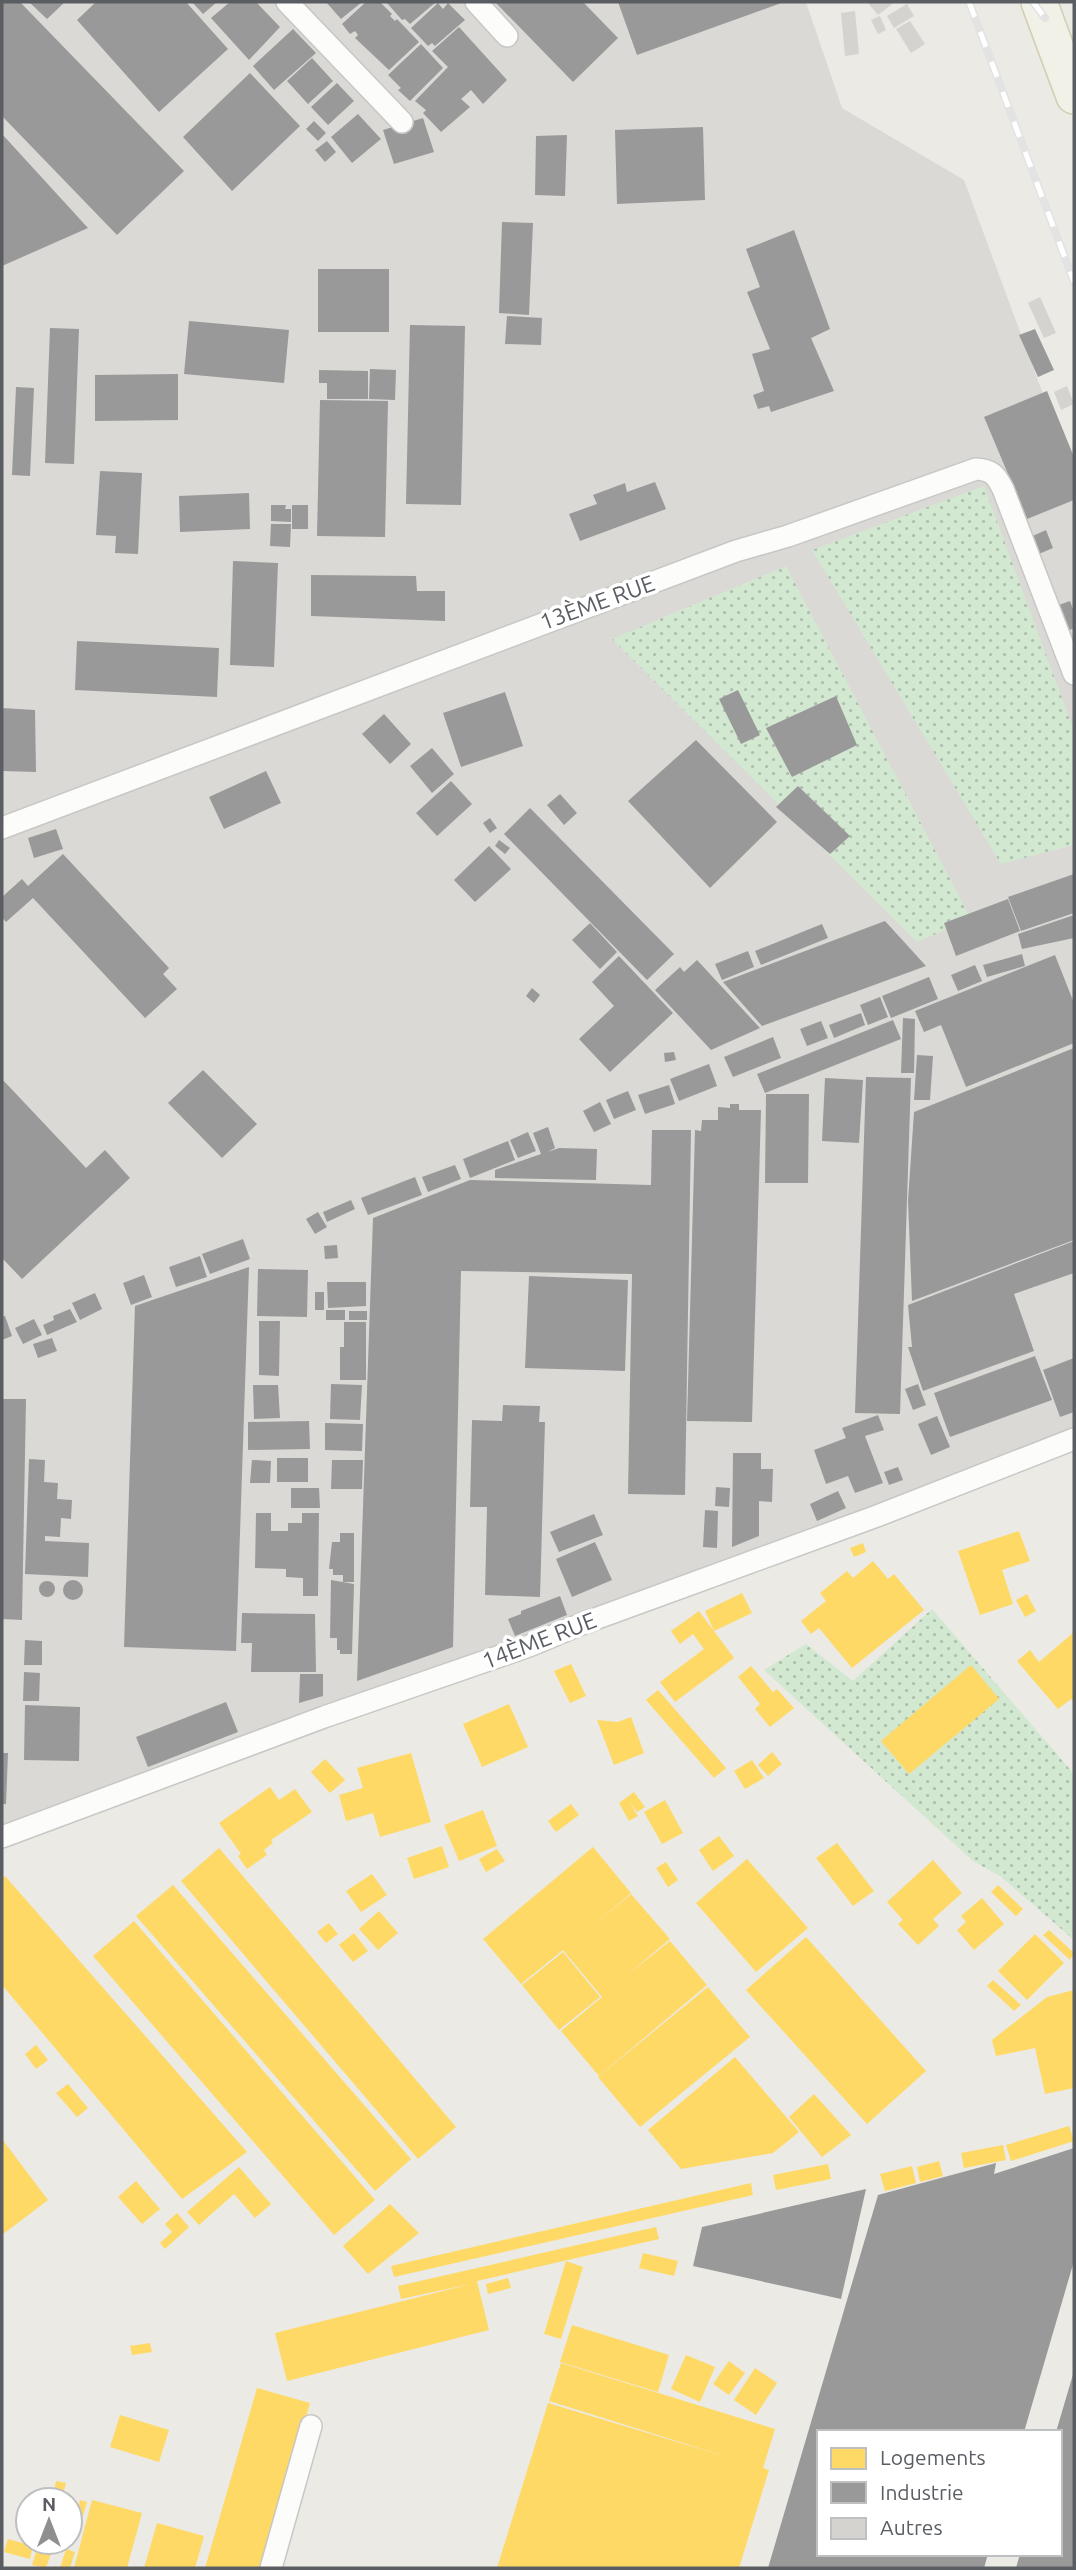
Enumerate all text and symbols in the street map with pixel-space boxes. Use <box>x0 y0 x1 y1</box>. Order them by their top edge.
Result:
street label: 13ÈME RUE <box>536 569 658 634</box>
street label: 14ÈME RUE <box>478 1606 599 1673</box>
legend <box>817 2430 1062 2556</box>
text: Logements <box>880 2445 986 2469</box>
text: Industrie <box>880 2480 964 2504</box>
north arrow <box>14 2486 84 2556</box>
text: N <box>42 2493 56 2515</box>
text: Autres <box>880 2515 943 2539</box>

